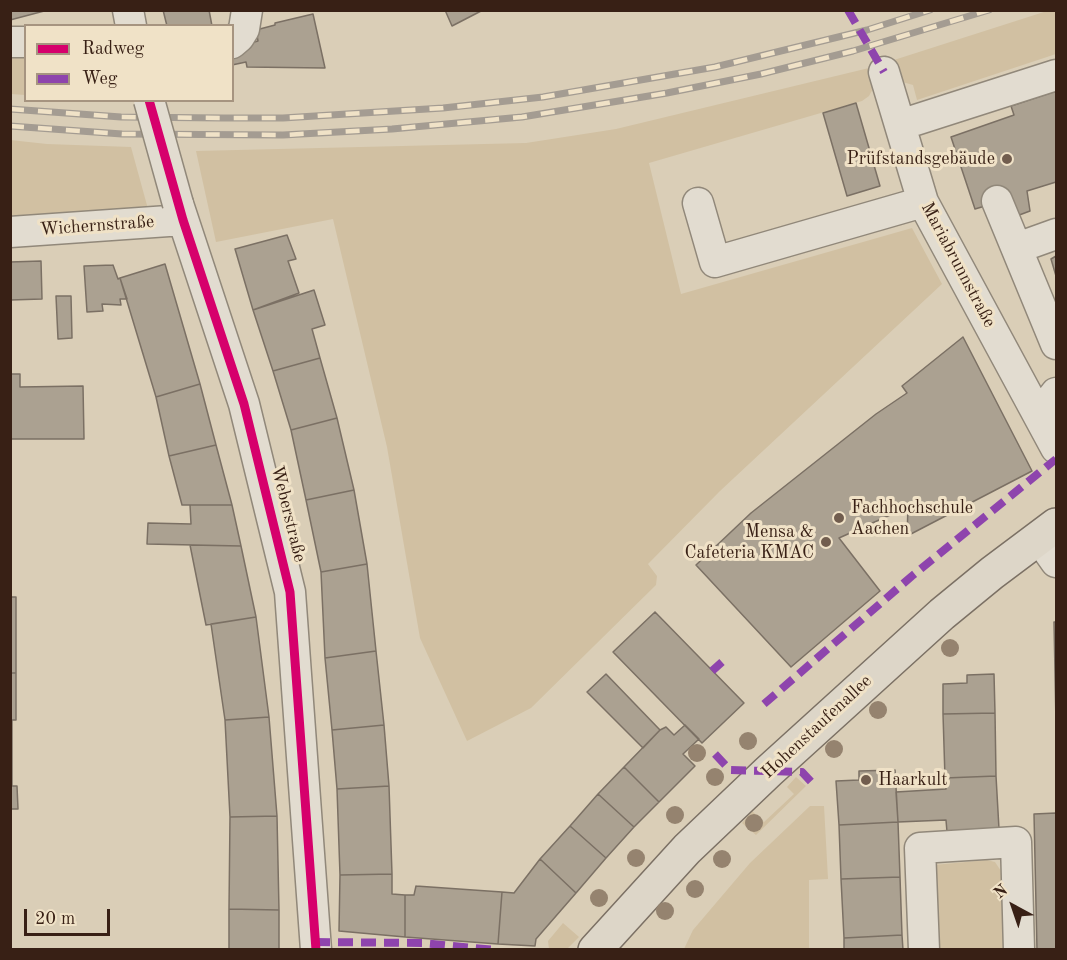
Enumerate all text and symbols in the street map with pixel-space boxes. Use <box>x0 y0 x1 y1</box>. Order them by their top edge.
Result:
legend <box>24 24 234 102</box>
text: Radweg <box>82 40 144 58</box>
text: Weg <box>82 70 118 88</box>
place label: Prüfstandsgebäude <box>847 148 995 170</box>
marker: Prüfstandsgebäude <box>1000 152 1014 166</box>
street label: Mariabrunnstraße <box>916 199 1000 331</box>
street label: Wichernstraße <box>39 211 155 241</box>
street label: Weberstraße <box>266 463 310 565</box>
place label: Fachhochschule Aachen <box>851 497 973 540</box>
marker: Fachhochschule Aachen <box>832 511 846 525</box>
place label: Mensa & Cafeteria KMAC <box>684 521 814 564</box>
marker: Mensa & Cafeteria KMAC <box>819 535 833 549</box>
street label: Hohenstaufenallee <box>757 670 877 784</box>
place label: Haarkult <box>878 769 947 791</box>
marker: Haarkult <box>859 773 873 787</box>
north arrow <box>983 876 1043 936</box>
text: N <box>992 882 1011 902</box>
scale bar <box>27 897 112 935</box>
text: 20 m <box>35 910 75 928</box>

